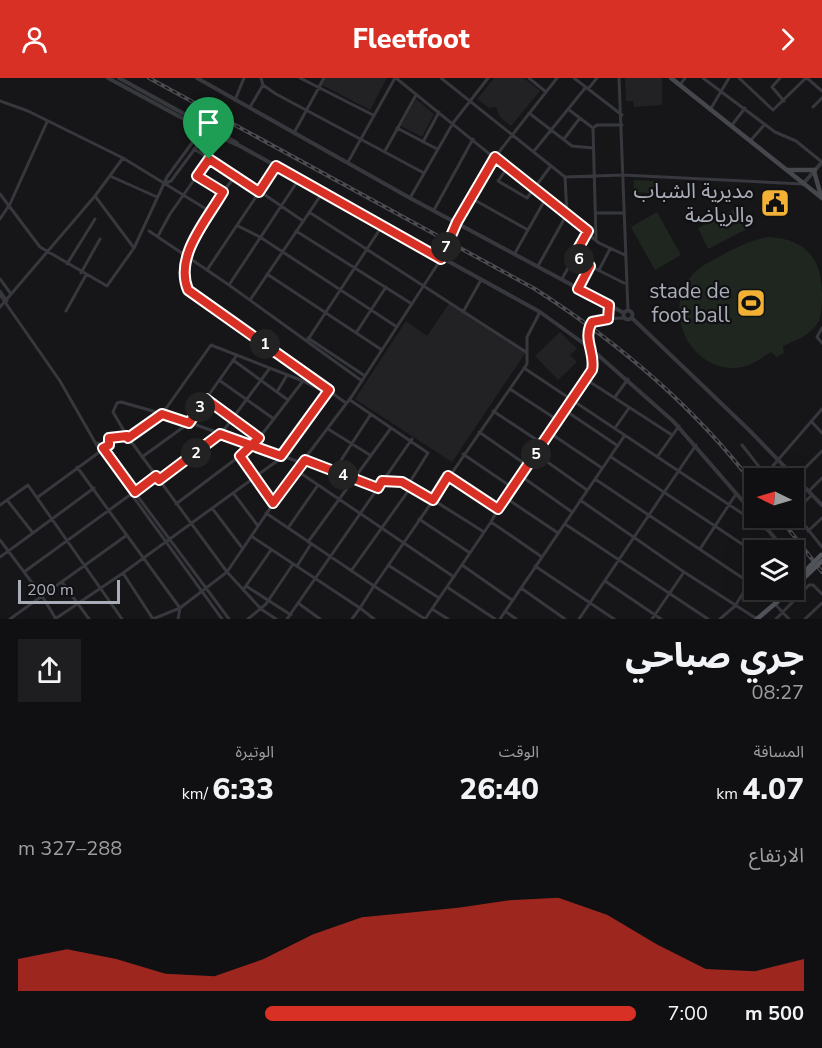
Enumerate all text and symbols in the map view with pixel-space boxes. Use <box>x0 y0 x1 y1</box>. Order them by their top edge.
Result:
text: Fleetfoot <box>352 21 470 58</box>
icon: person <box>18 23 51 56</box>
icon: forward <box>771 23 804 56</box>
pin <box>183 97 234 159</box>
icon: arrive <box>192 106 225 139</box>
place label: مديرية الشباب والرياضة <box>633 177 754 229</box>
public building icon: مديرية الشباب والرياضة <box>759 187 791 219</box>
pin: 7 <box>431 232 461 262</box>
text: 7 <box>441 236 451 258</box>
pin: 6 <box>564 244 594 274</box>
text: 6 <box>574 248 584 270</box>
place label: stade de foot ball <box>649 277 731 329</box>
sports icon: stade de foot ball <box>735 287 767 319</box>
pin: 1 <box>250 329 280 359</box>
text: 1 <box>260 333 270 355</box>
pin: 3 <box>185 392 215 422</box>
text: 3 <box>195 396 205 418</box>
pin: 2 <box>181 438 211 468</box>
pin: 5 <box>521 439 551 469</box>
text: 2 <box>191 442 201 464</box>
text: 5 <box>531 443 541 465</box>
pin: 4 <box>328 460 358 490</box>
text: 4 <box>338 464 348 486</box>
north arrow <box>744 468 804 528</box>
map controls <box>744 468 804 600</box>
button: layers <box>744 540 804 600</box>
scale bar <box>18 577 120 604</box>
text: 200 m <box>27 579 74 601</box>
text: جري صباحي <box>625 634 804 679</box>
button: share <box>18 639 81 702</box>
text: 08:27 <box>751 679 804 706</box>
text: الوتيرة <box>236 741 274 763</box>
text: الوقت <box>499 741 539 763</box>
text: المسافة <box>754 741 804 763</box>
text: 6:33 <box>212 769 274 810</box>
text: 26:40 <box>459 769 539 810</box>
text: 4.07 <box>742 769 804 810</box>
text: /km <box>182 783 212 805</box>
text: km <box>716 783 742 805</box>
text: 288–327 m <box>18 835 122 862</box>
text: الارتفاع <box>749 842 804 869</box>
text: 7:00 <box>667 1000 708 1027</box>
text: 500 m <box>745 1000 804 1027</box>

